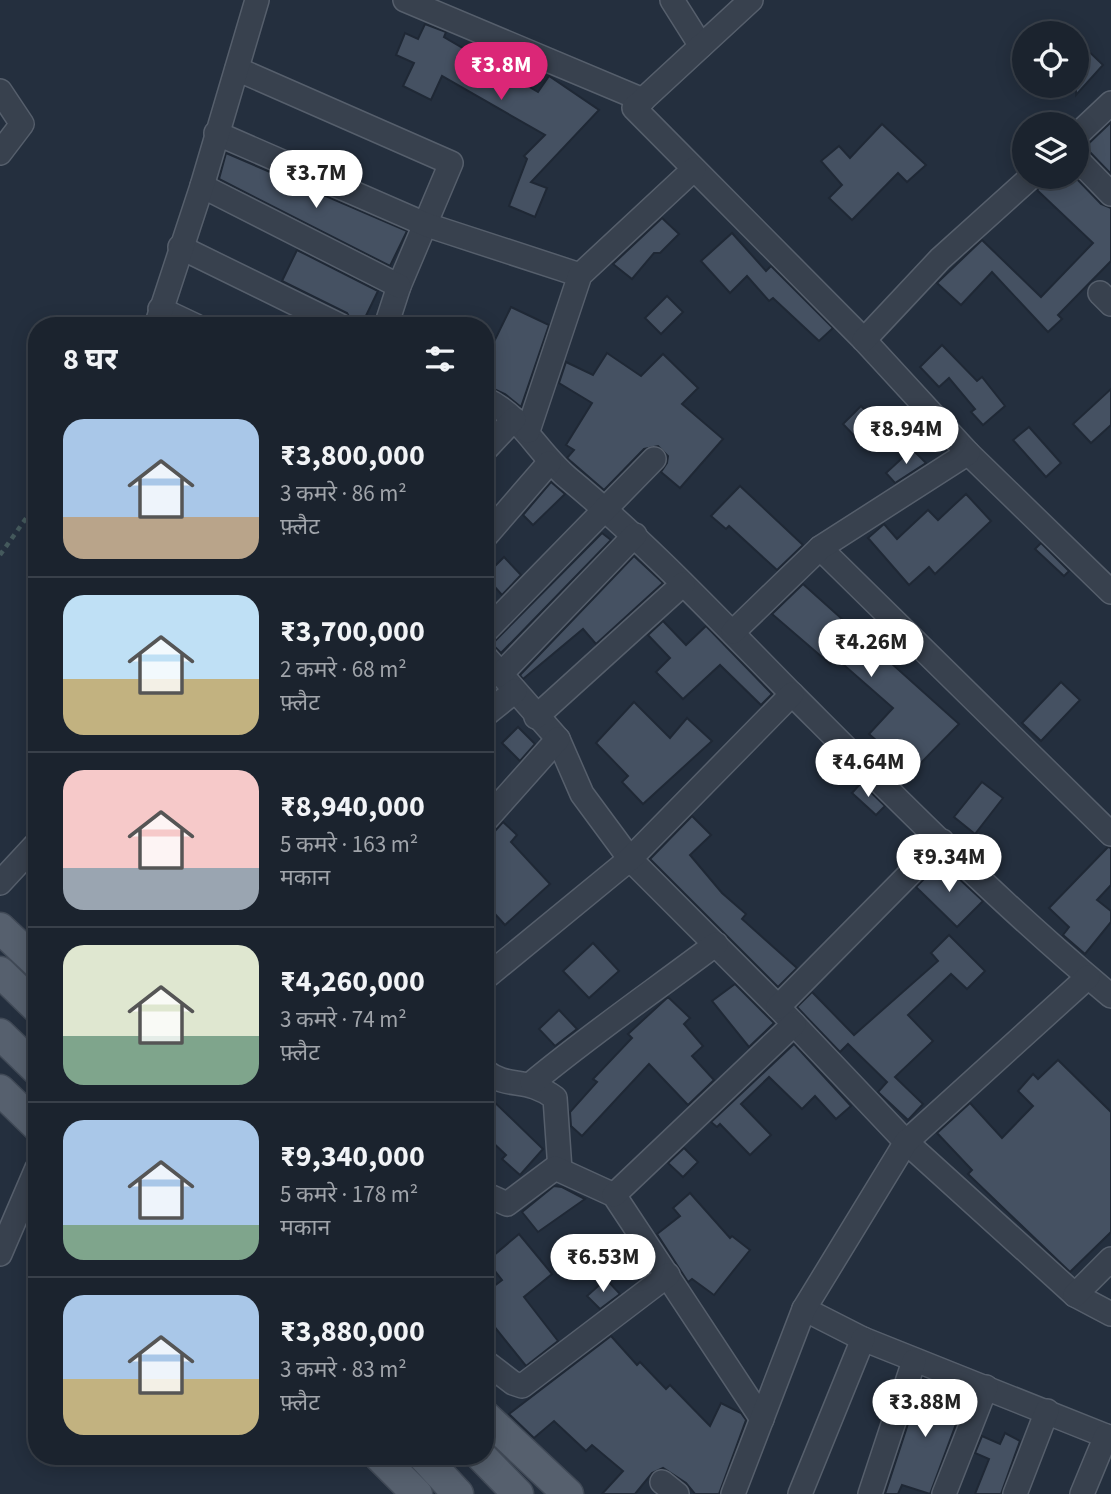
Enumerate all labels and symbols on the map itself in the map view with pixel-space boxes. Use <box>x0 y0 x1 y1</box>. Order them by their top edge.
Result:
pin: ₹3.8M <box>452 42 550 102</box>
pin: ₹3.7M <box>267 150 365 210</box>
pin: ₹8.94M <box>849 406 963 466</box>
pin: ₹4.26M <box>814 620 928 679</box>
pin: ₹4.64M <box>811 740 925 799</box>
pin: ₹9.34M <box>892 834 1006 894</box>
pin: ₹6.53M <box>546 1234 660 1294</box>
pin: ₹3.88M <box>868 1380 982 1439</box>

